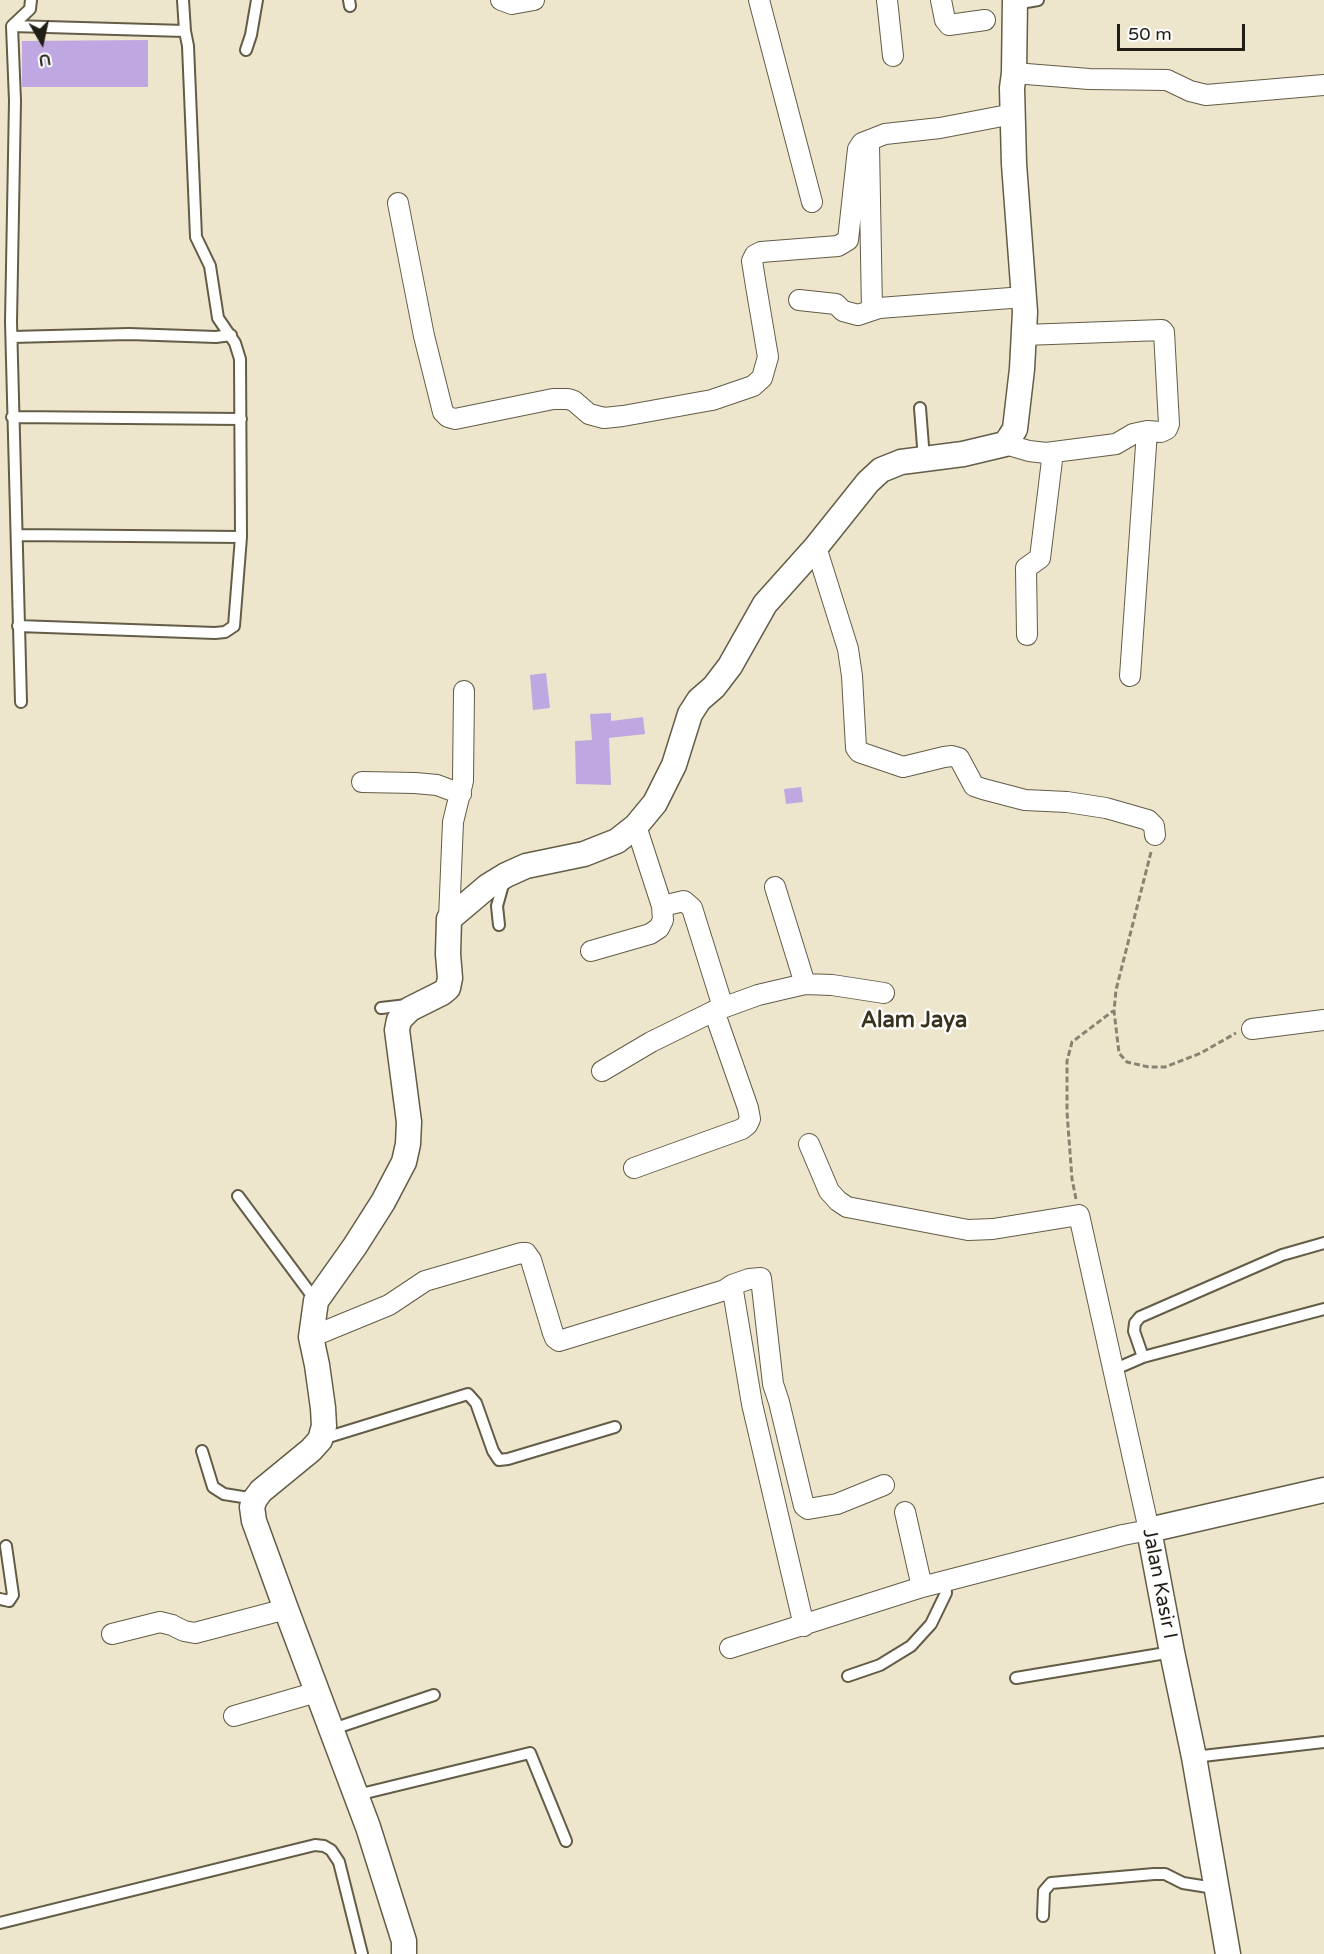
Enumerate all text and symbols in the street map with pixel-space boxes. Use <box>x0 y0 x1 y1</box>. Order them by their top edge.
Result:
north arrow <box>12 12 72 72</box>
scale bar <box>1120 12 1248 50</box>
text: 50 m <box>1128 23 1172 45</box>
text: U <box>37 49 52 71</box>
district label: Alam Jaya <box>861 1008 967 1034</box>
street label: Jalan Kasir I <box>1137 1527 1181 1641</box>

